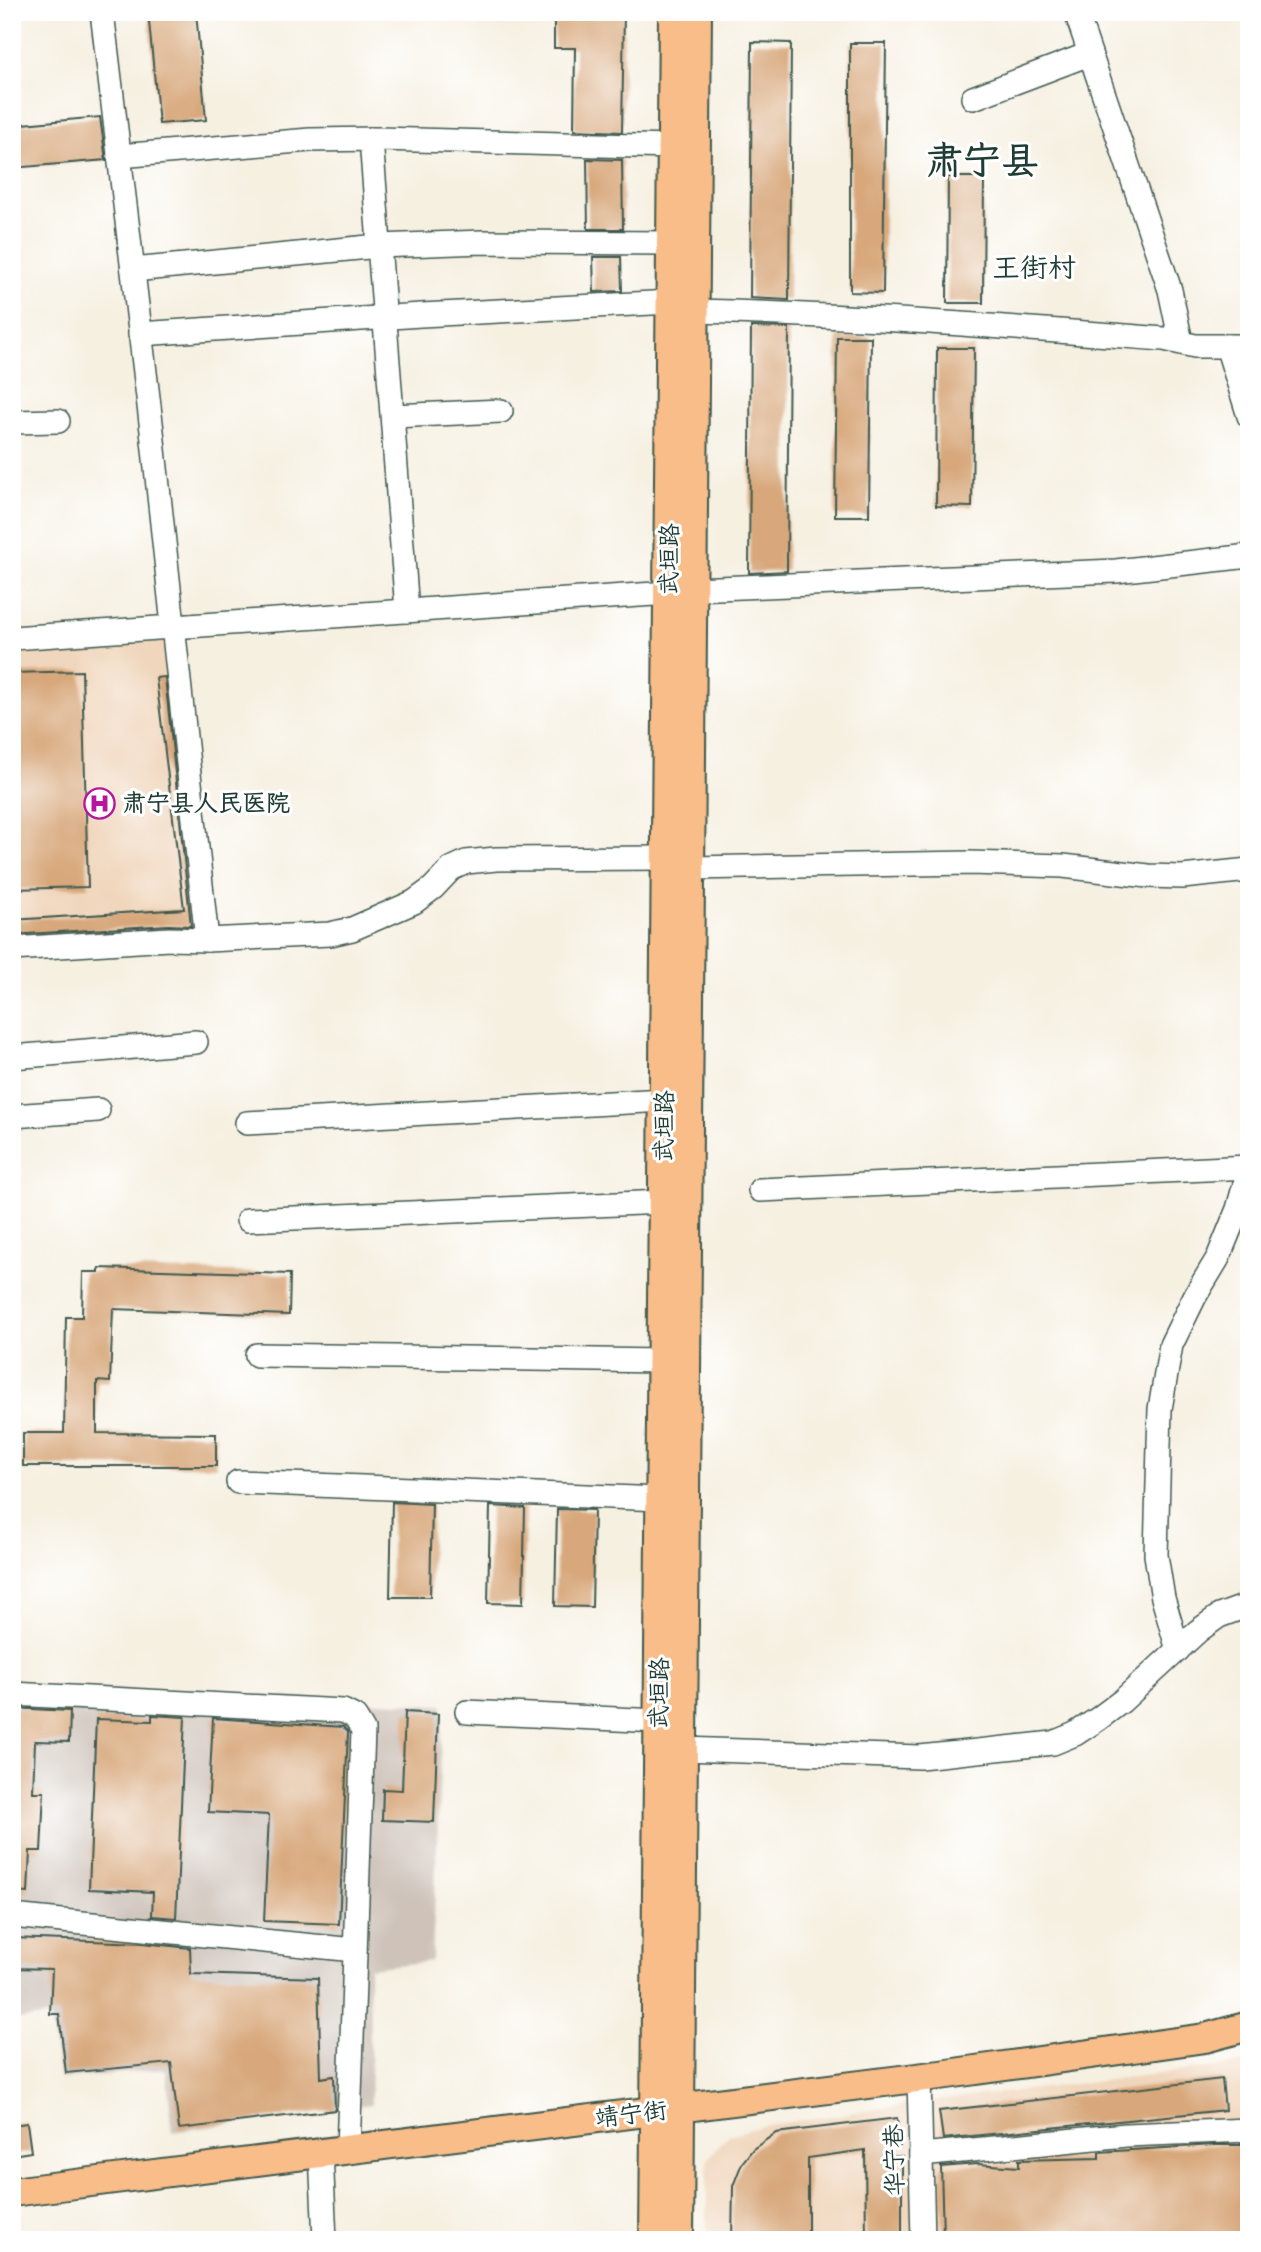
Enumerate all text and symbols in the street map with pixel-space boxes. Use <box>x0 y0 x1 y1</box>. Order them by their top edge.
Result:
district label: 肃宁县 <box>925 134 1039 185</box>
district label: 王街村 <box>992 248 1076 286</box>
street label: 武垣路 <box>652 523 686 595</box>
hospital icon: 肃宁县人民医院 <box>82 786 116 820</box>
place label: 肃宁县人民医院 <box>122 787 290 819</box>
street label: 武垣路 <box>647 1090 681 1162</box>
street label: 武垣路 <box>642 1657 676 1729</box>
street label: 靖宁街 <box>593 2094 669 2134</box>
street label: 华宁巷 <box>877 2124 911 2196</box>

